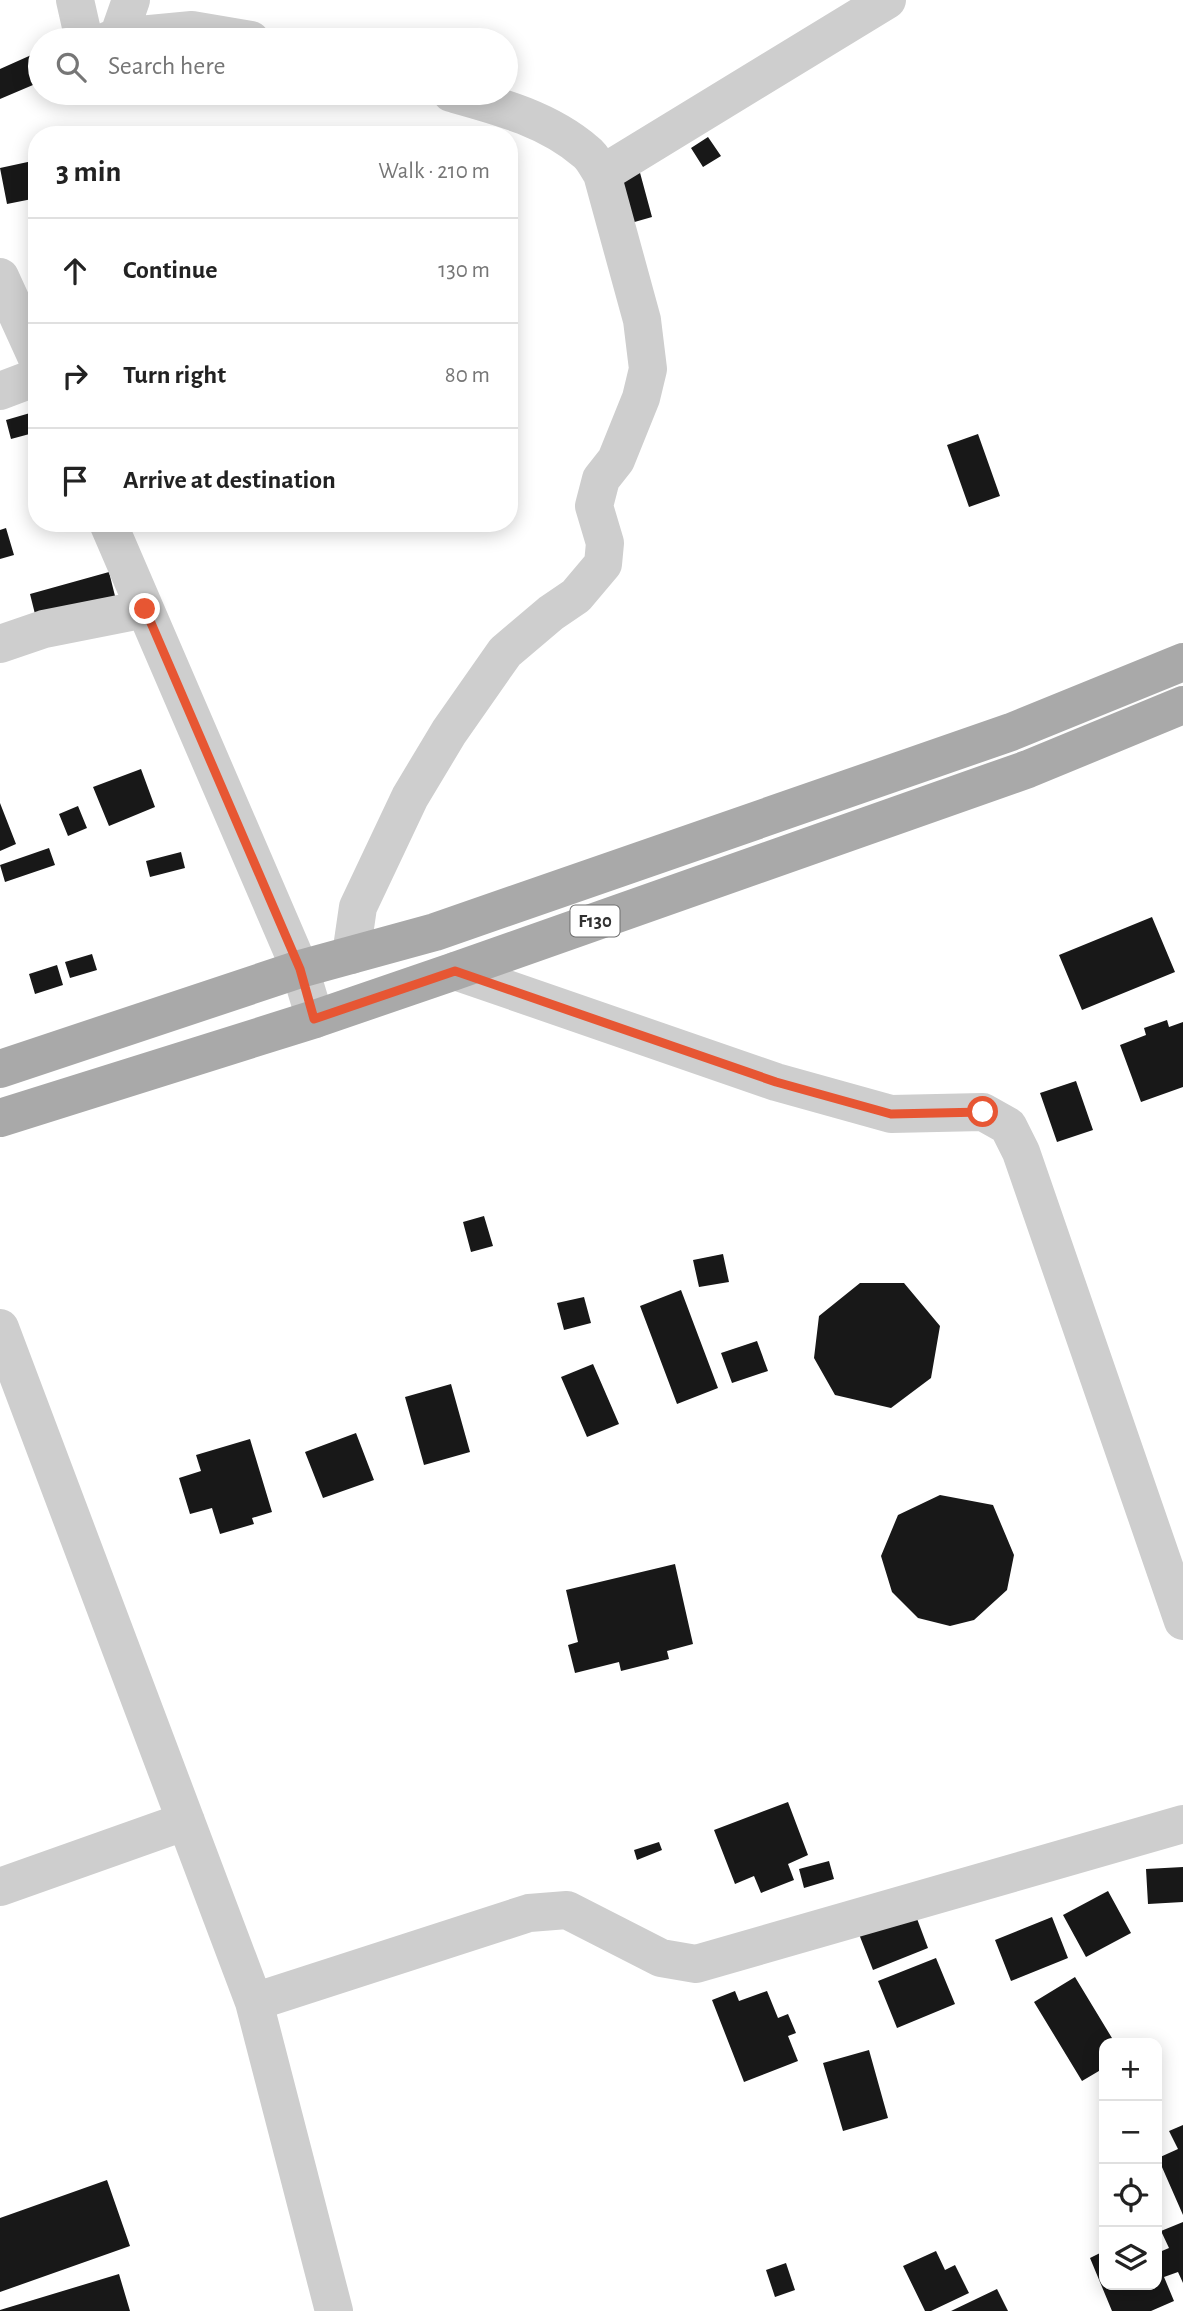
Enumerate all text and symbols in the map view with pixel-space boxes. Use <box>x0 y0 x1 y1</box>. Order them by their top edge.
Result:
search box <box>28 28 518 105</box>
icon: search <box>52 48 90 86</box>
text: Search here <box>108 53 226 79</box>
text: 3 min <box>56 157 121 187</box>
text: Walk · 210 m <box>378 160 490 183</box>
icon: ahead <box>56 252 94 290</box>
text: Continue <box>123 257 218 283</box>
text: 130 m <box>438 259 490 282</box>
icon: right <box>56 357 94 395</box>
text: Turn right <box>123 362 226 388</box>
text: 80 m <box>445 364 490 387</box>
icon: arrive <box>56 462 94 500</box>
text: Arrive at destination <box>123 467 336 493</box>
route end <box>129 593 160 624</box>
road number: F130 <box>570 906 620 937</box>
route start <box>967 1096 998 1127</box>
map controls <box>1099 2038 1162 2290</box>
button: + <box>1099 2038 1162 2101</box>
button: − <box>1099 2101 1162 2164</box>
button: locate <box>1099 2164 1162 2227</box>
button: layers <box>1099 2227 1162 2290</box>

